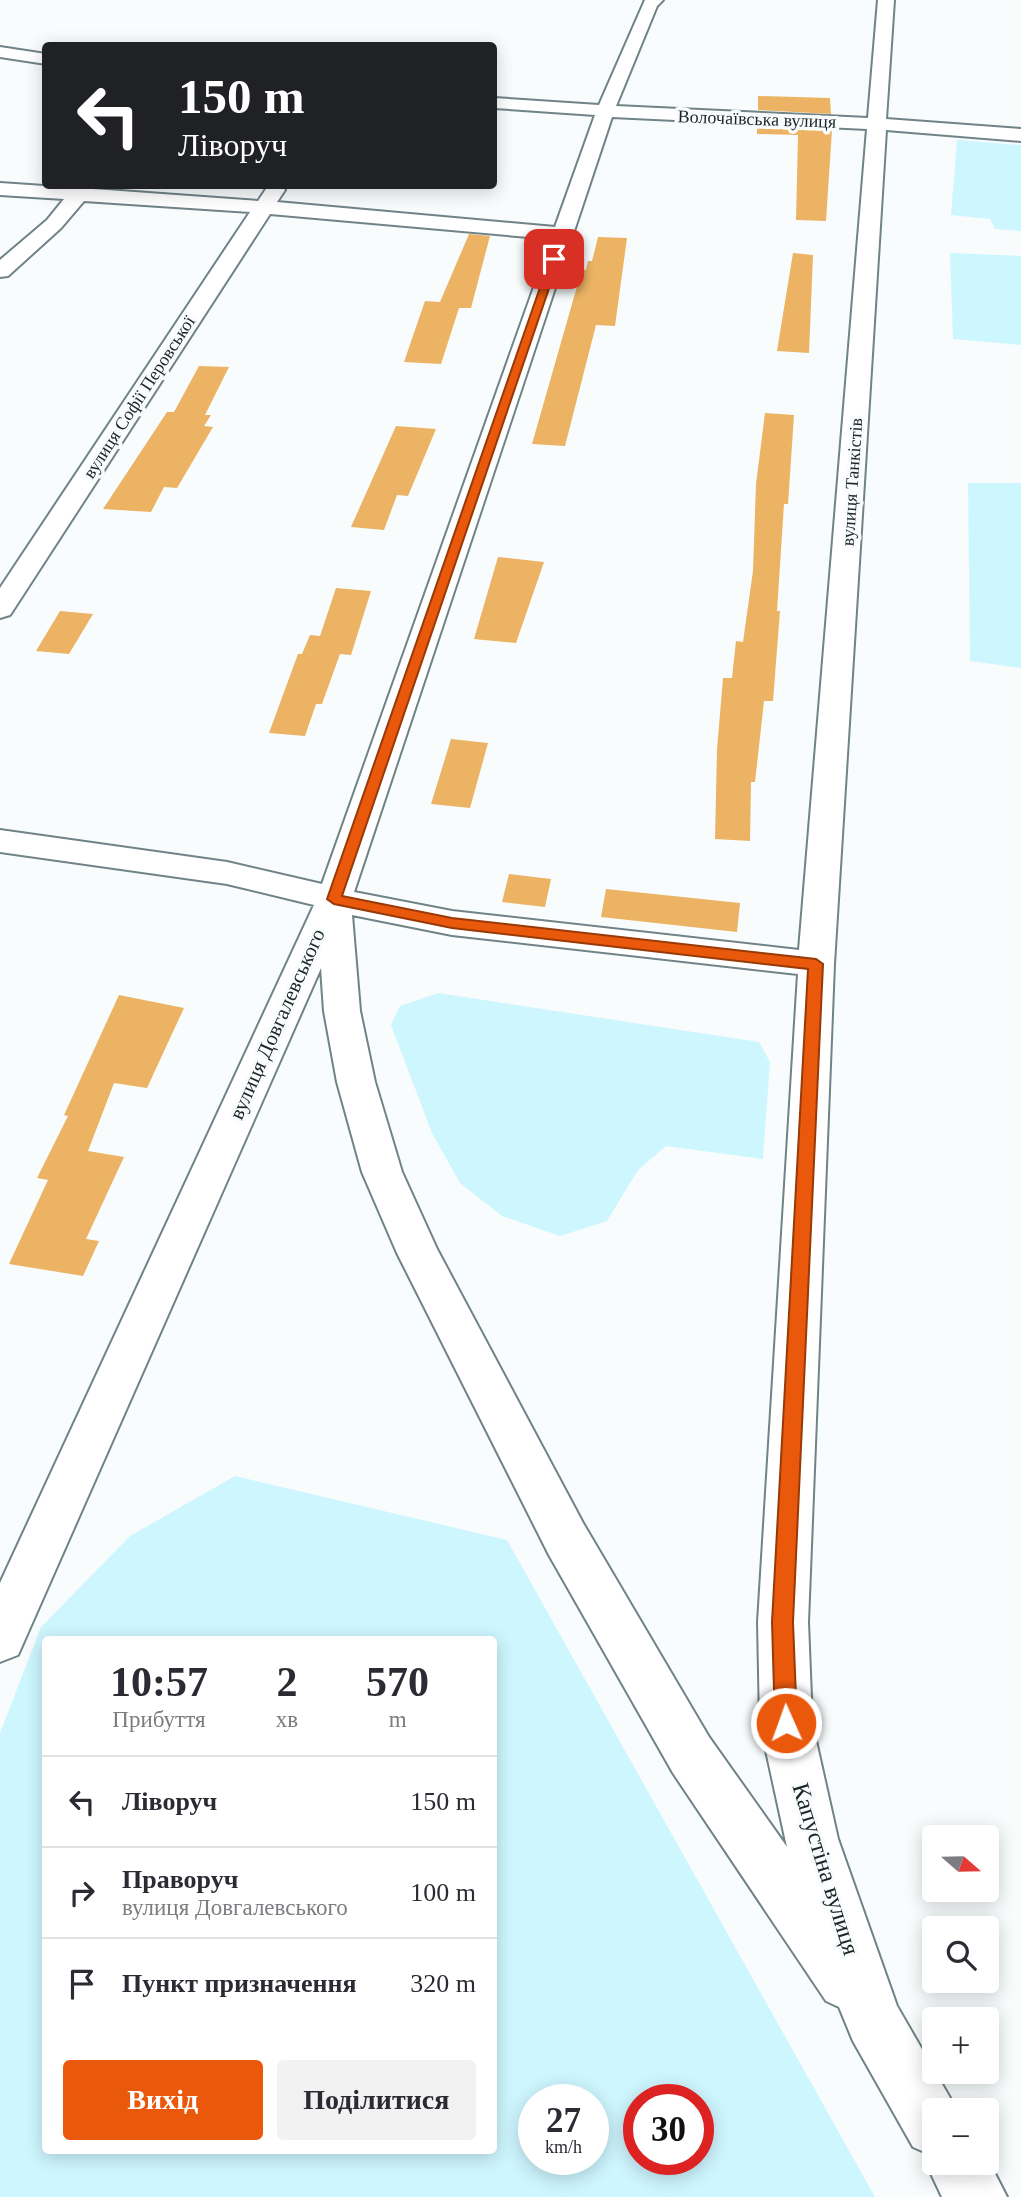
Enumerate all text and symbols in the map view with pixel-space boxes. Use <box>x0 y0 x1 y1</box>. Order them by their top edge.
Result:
text: 150 m <box>178 69 305 124</box>
icon: left <box>63 70 154 161</box>
street label: Волочаївська вулиця <box>677 106 837 132</box>
text: Ліворуч <box>178 127 287 163</box>
pin <box>524 229 584 289</box>
icon: arrive <box>535 240 573 278</box>
street label: вулиця Софії Перовської <box>79 312 199 482</box>
street label: вулиця Танкістів <box>838 417 866 547</box>
street label: вулиця Довгалевського <box>224 925 330 1123</box>
text: 10:57 <box>110 1659 208 1705</box>
text: 2 <box>277 1659 298 1705</box>
text: 570 <box>366 1659 429 1705</box>
position arrow <box>749 1686 823 1760</box>
text: Прибуття <box>112 1707 205 1732</box>
text: хв <box>276 1707 298 1732</box>
text: m <box>389 1707 407 1732</box>
street label: Капустіна вулиця <box>787 1780 865 1958</box>
icon: left <box>63 1783 101 1821</box>
text: Ліворуч <box>122 1787 217 1816</box>
text: 150 m <box>410 1787 476 1816</box>
north arrow <box>922 1825 999 1902</box>
map controls <box>922 1825 999 2175</box>
text: Праворуч <box>122 1865 238 1894</box>
icon: right <box>63 1874 101 1912</box>
text: 100 m <box>410 1878 476 1907</box>
text: вулиця Довгалевського <box>122 1895 348 1920</box>
button: search <box>922 1916 999 1993</box>
icon: arrive <box>63 1965 101 2003</box>
text: Пункт призначення <box>122 1969 357 1998</box>
text: 320 m <box>410 1969 476 1998</box>
button: + <box>922 2007 999 2084</box>
button: Вихід <box>63 2060 263 2140</box>
button: Поділитися <box>277 2060 476 2140</box>
speed limit sign: 30 <box>623 2084 714 2175</box>
button: − <box>922 2098 999 2175</box>
text: 27 <box>546 2101 581 2140</box>
text: km/h <box>545 2137 582 2157</box>

